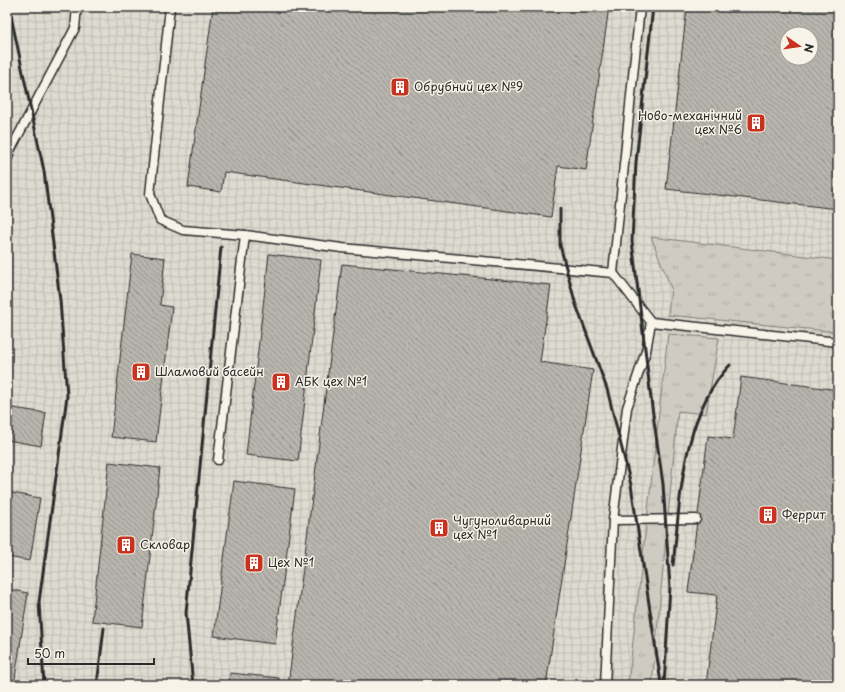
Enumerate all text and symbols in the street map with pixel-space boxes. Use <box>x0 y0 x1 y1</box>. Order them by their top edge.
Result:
north arrow <box>779 26 819 66</box>
text: N <box>800 42 818 55</box>
building icon: Обрубний цех №9 <box>389 76 411 98</box>
place label: Обрубний цех №9 <box>414 77 523 95</box>
place label: Ново-механічний цех №6 <box>638 106 742 138</box>
building icon: Ново-механічний цех №6 <box>745 112 767 134</box>
building icon: Шламовий басейн <box>130 361 152 383</box>
place label: Шламовий басейн <box>155 362 264 380</box>
building icon: АБК цех №1 <box>270 371 292 393</box>
place label: АБК цех №1 <box>295 372 367 390</box>
building icon: Феррит <box>757 504 779 526</box>
place label: Феррит <box>782 505 827 523</box>
place label: Чугуноливарний цех №1 <box>453 511 551 543</box>
building icon: Чугуноливарний цех №1 <box>428 517 450 539</box>
building icon: Скловар <box>115 534 137 556</box>
place label: Скловар <box>140 535 190 553</box>
building icon: Цех №1 <box>243 552 265 574</box>
place label: Цех №1 <box>268 553 314 571</box>
scale bar <box>28 640 154 666</box>
text: 50 m <box>34 644 65 662</box>

